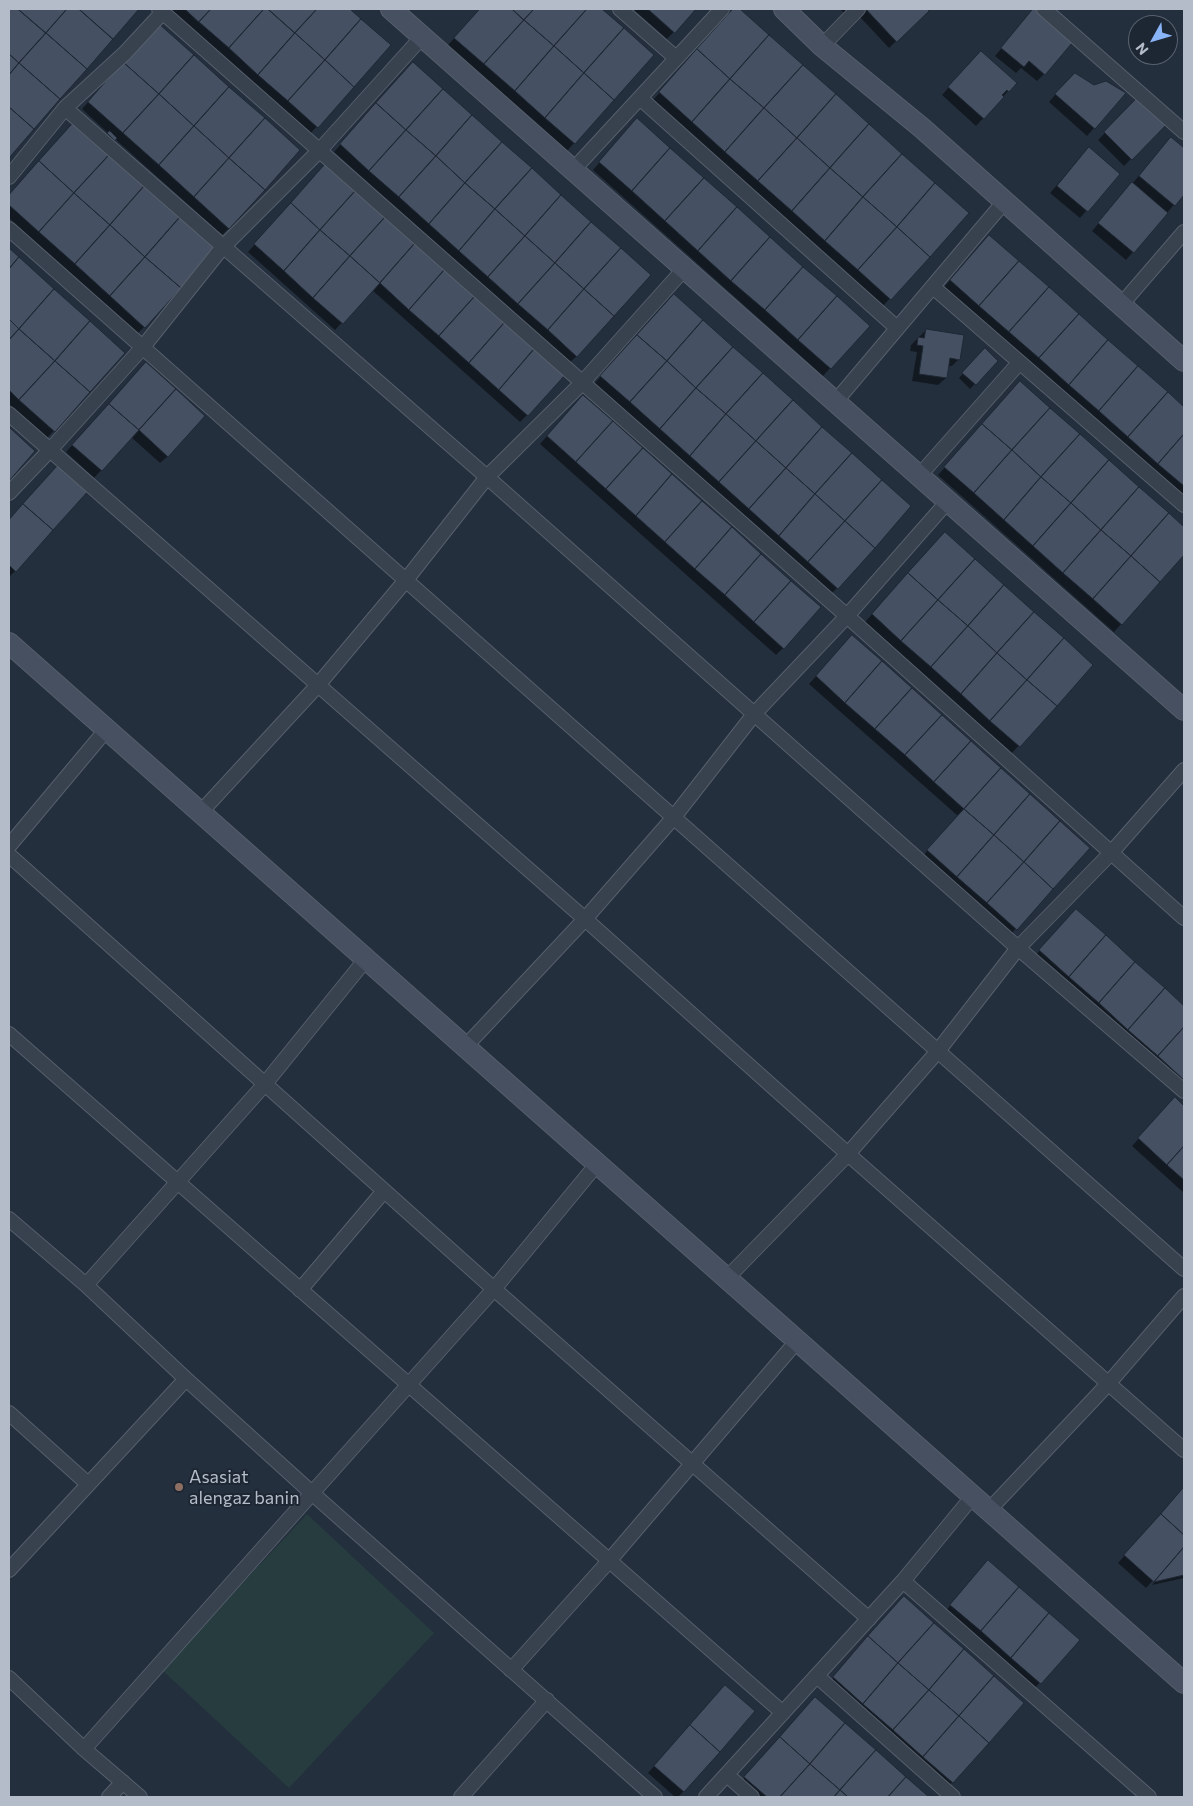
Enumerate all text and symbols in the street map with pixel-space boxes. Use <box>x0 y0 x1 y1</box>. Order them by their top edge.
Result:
north arrow <box>1128 15 1178 65</box>
text: N <box>1132 40 1152 59</box>
place label: Asasiat alengaz banin <box>189 1466 300 1508</box>
marker: Asasiat alengaz banin <box>173 1481 185 1493</box>

